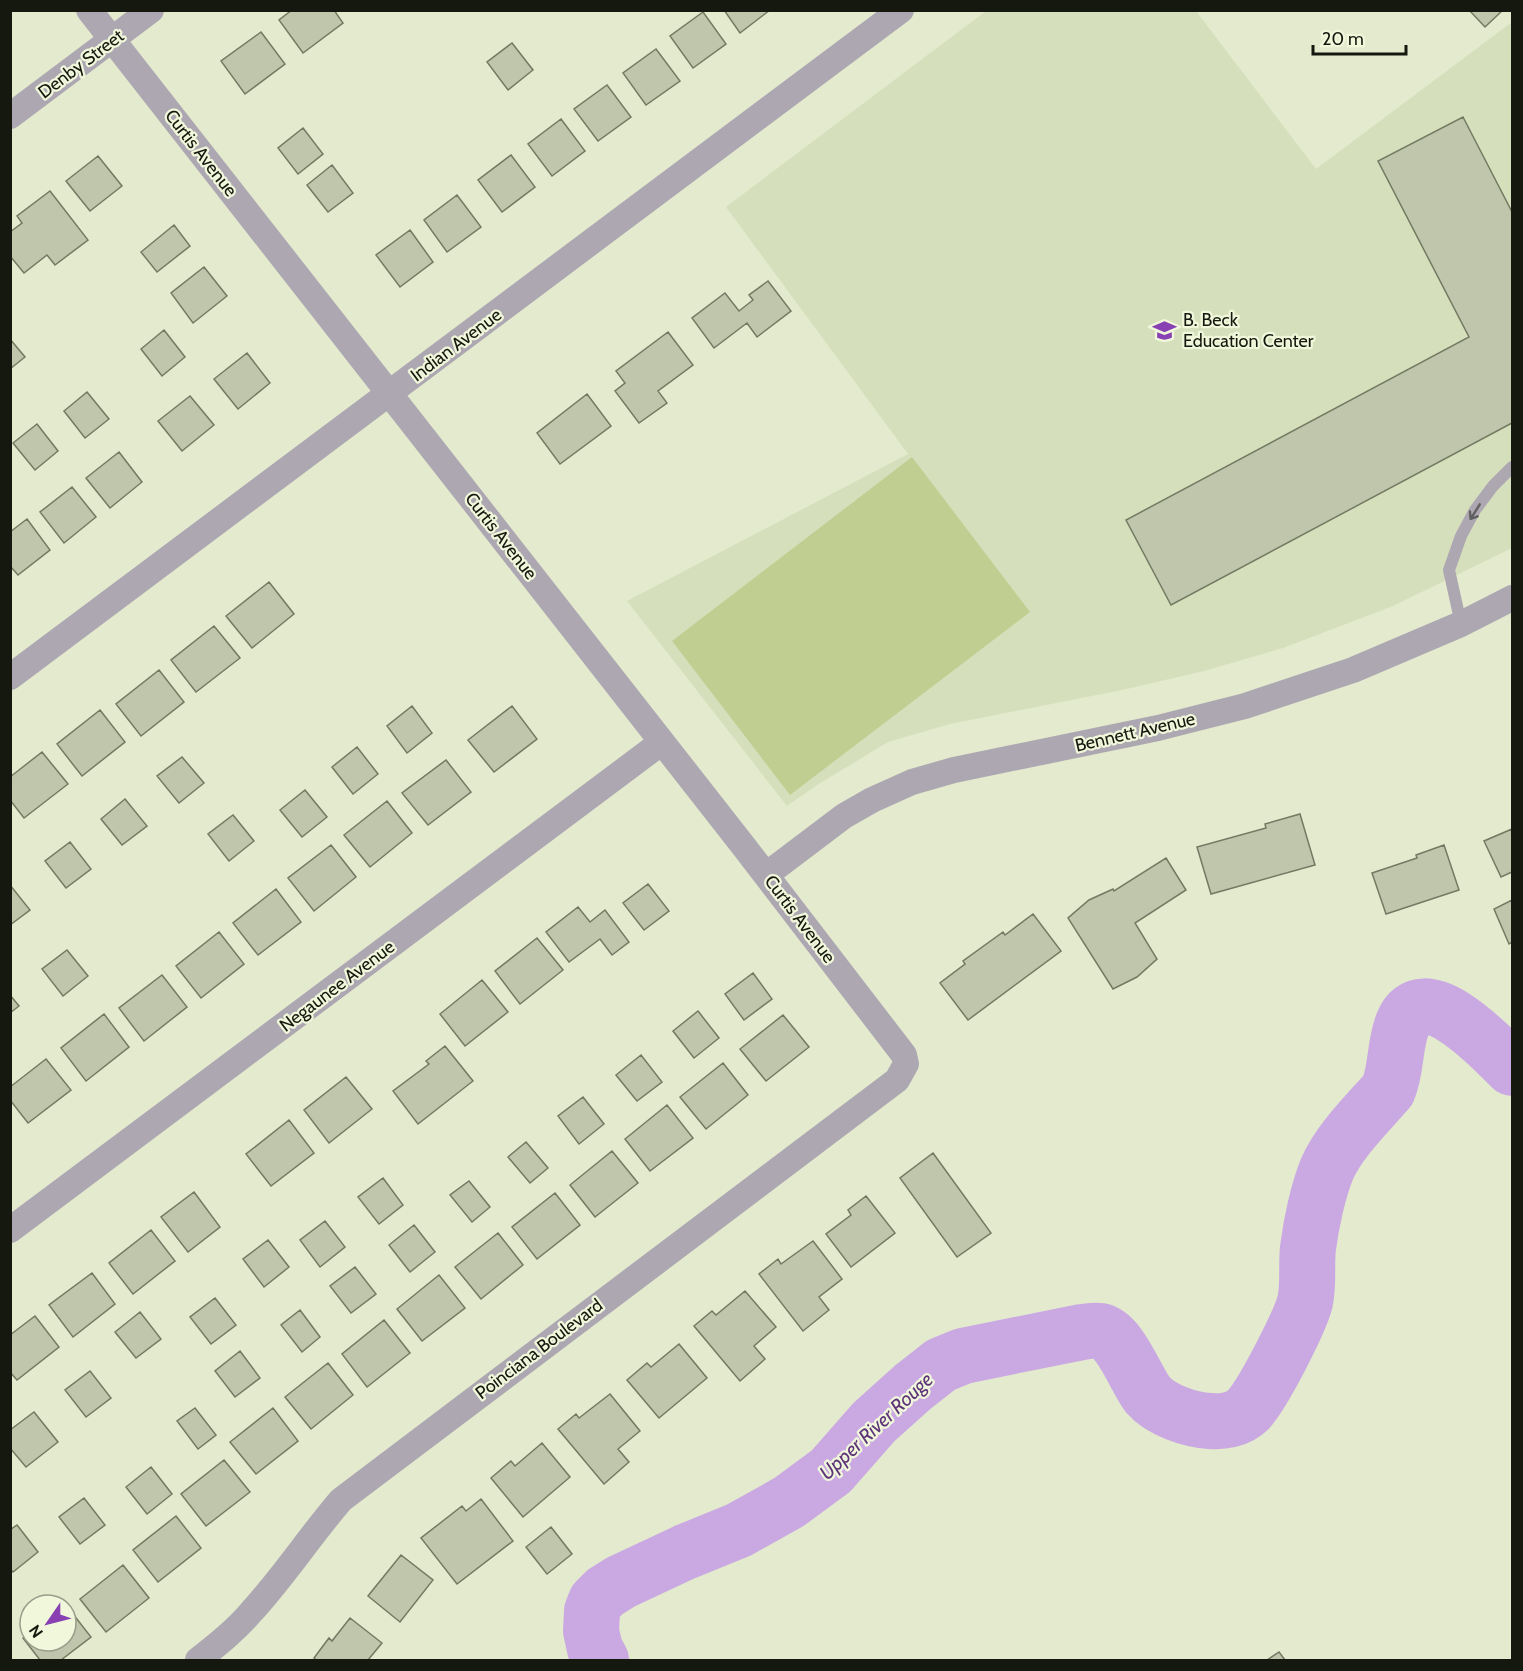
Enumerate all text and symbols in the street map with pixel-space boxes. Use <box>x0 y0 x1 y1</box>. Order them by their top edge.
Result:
scale bar <box>1313 18 1406 56</box>
street label: Denby Street <box>34 25 128 103</box>
text: 20 m <box>1322 28 1364 50</box>
street label: Curtis Avenue <box>160 105 242 201</box>
street label: Indian Avenue <box>406 304 506 386</box>
place label: B. Beck Education Center <box>1183 309 1314 352</box>
school or university icon: B. Beck Education Center <box>1152 317 1178 343</box>
street label: Curtis Avenue <box>460 488 542 584</box>
one-way arrow <box>1468 503 1481 520</box>
street label: Bennett Avenue <box>1073 707 1197 757</box>
street label: Curtis Avenue <box>760 871 840 967</box>
street label: Negaunee Avenue <box>275 936 399 1036</box>
street label: Poinciana Boulevard <box>471 1294 607 1404</box>
water label: Upper River Rouge <box>814 1367 938 1485</box>
north arrow <box>18 1593 78 1653</box>
text: N <box>25 1621 47 1641</box>

